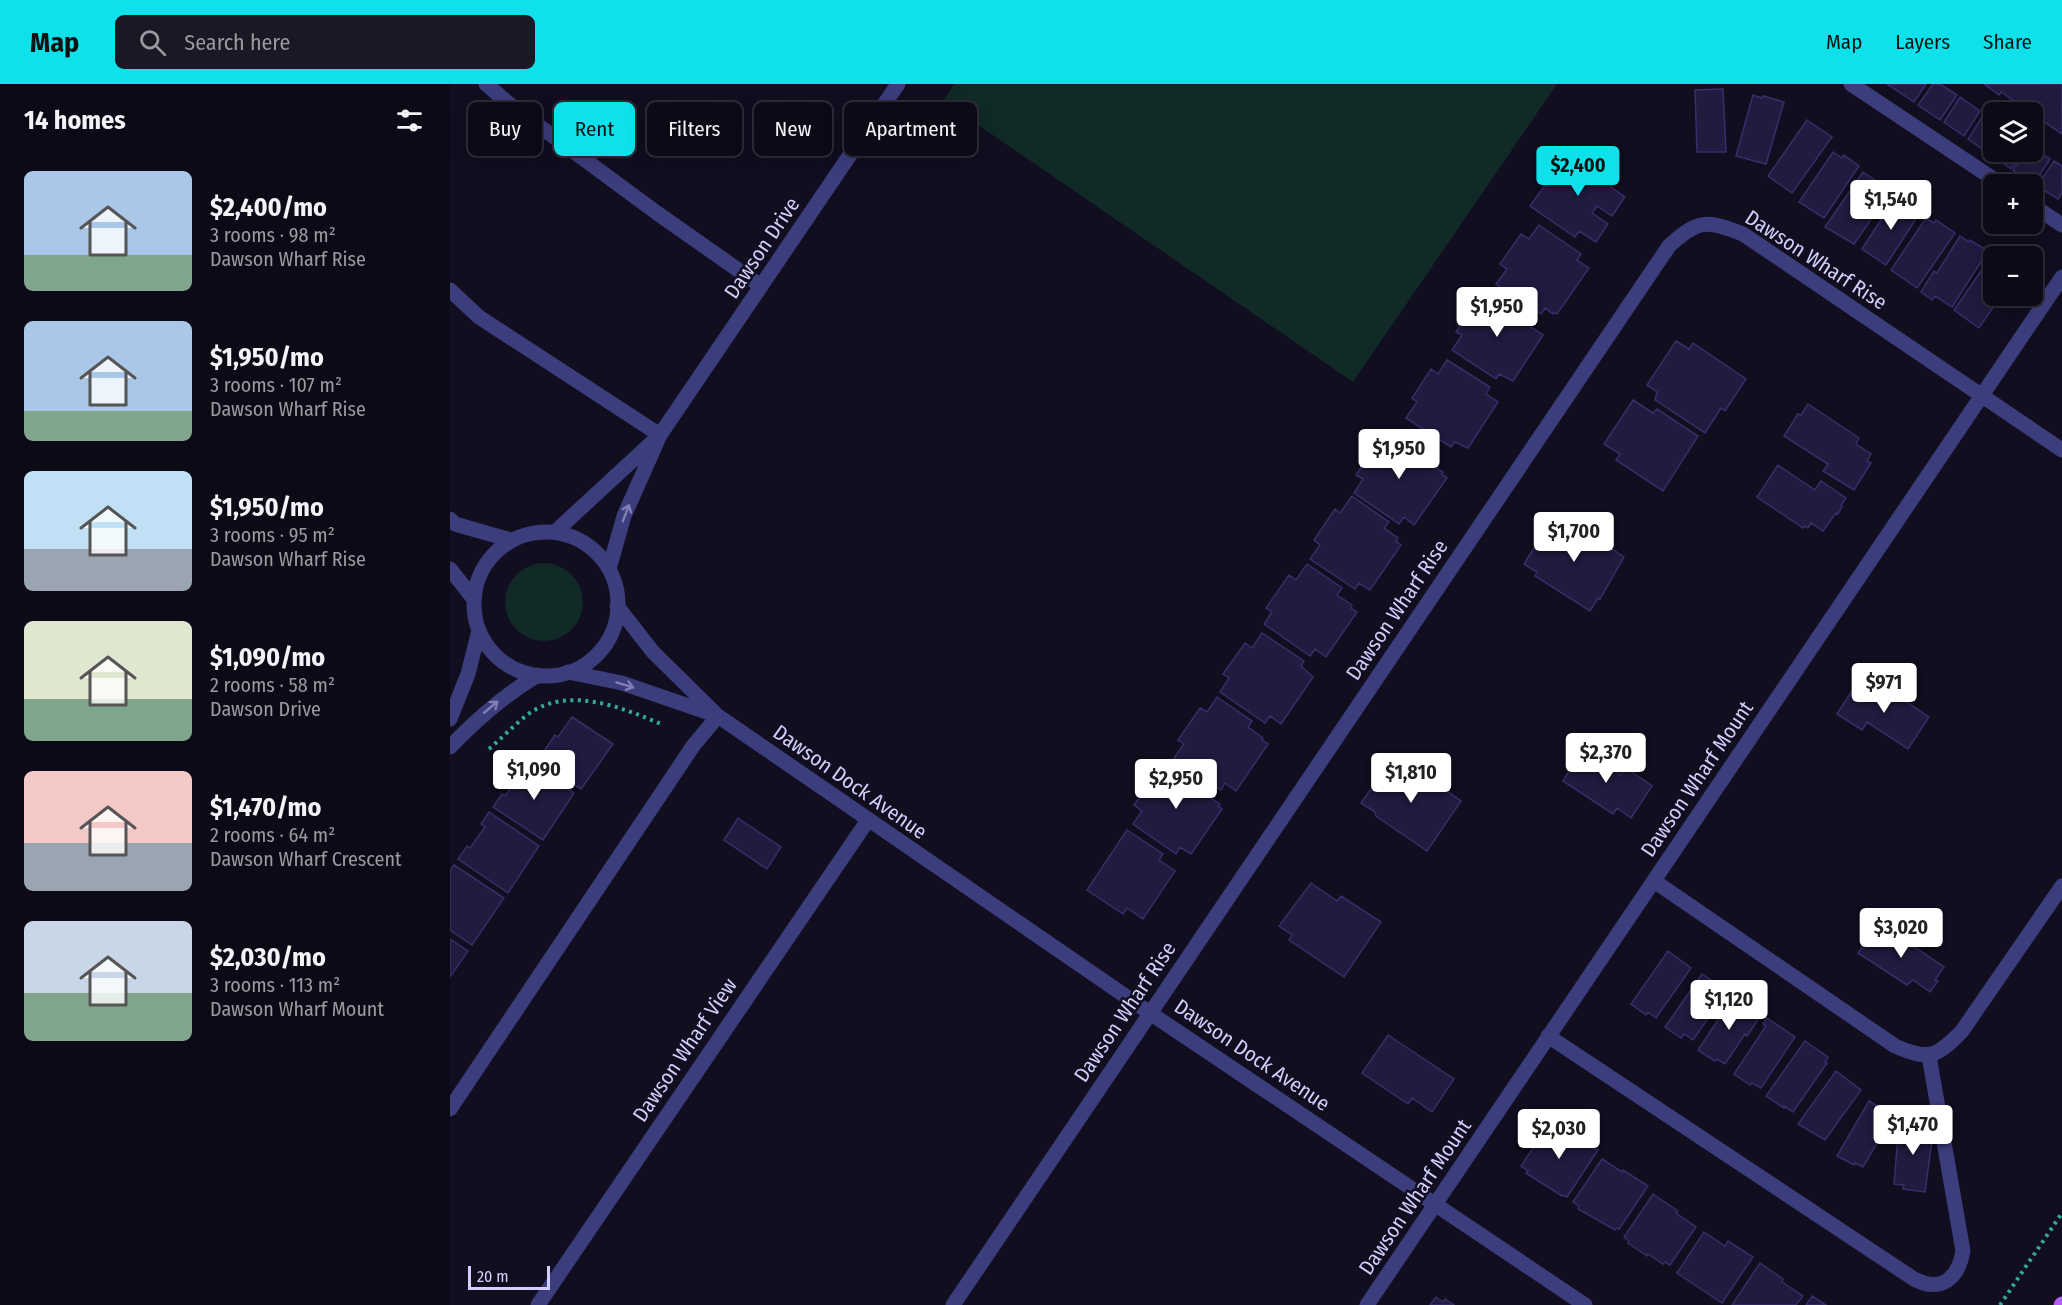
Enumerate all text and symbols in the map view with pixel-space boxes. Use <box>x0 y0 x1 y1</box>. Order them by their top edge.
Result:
search box <box>115 15 535 69</box>
text: Map <box>30 26 79 59</box>
icon: search <box>136 26 169 59</box>
text: Search here <box>184 29 290 56</box>
text: Map <box>1826 29 1862 55</box>
text: Layers <box>1895 29 1950 55</box>
text: Share <box>1983 29 2032 55</box>
chip: Buy <box>468 102 542 156</box>
chip: Rent <box>554 102 635 156</box>
chip: Filters <box>647 102 742 156</box>
chip: New <box>754 102 832 156</box>
chip: Apartment <box>844 102 977 156</box>
map controls <box>1983 102 2043 306</box>
button: layers <box>1983 102 2043 162</box>
icon: filters <box>393 104 426 137</box>
text: 14 homes <box>24 105 126 136</box>
pin: $2,400 <box>1529 146 1627 197</box>
text: $2,400 <box>1550 153 1606 177</box>
button: + <box>1983 174 2043 234</box>
pin: $1,540 <box>1842 180 1940 231</box>
text: $1,540 <box>1864 187 1918 211</box>
text: $2,400/mo <box>210 192 327 223</box>
street label: Dawson Drive <box>719 192 805 304</box>
icon: home <box>72 195 144 267</box>
street label: Dawson Wharf Rise <box>1740 204 1892 316</box>
text: 3 rooms · 98 m² <box>210 223 336 247</box>
button: − <box>1983 246 2043 306</box>
text: Dawson Wharf Rise <box>210 247 366 271</box>
pin: $1,950 <box>1448 287 1546 338</box>
text: $1,950 <box>1471 294 1523 318</box>
text: $1,950/mo <box>210 342 324 373</box>
icon: home <box>72 345 144 417</box>
text: 3 rooms · 107 m² <box>210 373 342 397</box>
text: Dawson Wharf Rise <box>210 397 366 421</box>
pin: $1,950 <box>1350 429 1448 480</box>
text: $1,950 <box>1373 436 1425 460</box>
text: $1,950/mo <box>210 492 324 523</box>
icon: home <box>72 495 144 567</box>
one-way arrow <box>621 505 632 523</box>
pin: $1,700 <box>1525 512 1623 563</box>
text: $1,700 <box>1548 519 1600 543</box>
text: 3 rooms · 95 m² <box>210 523 335 547</box>
street label: Dawson Wharf Rise <box>1340 535 1454 685</box>
text: Dawson Wharf Rise <box>210 547 366 571</box>
text: $1,090/mo <box>210 642 325 673</box>
icon: home <box>72 645 144 717</box>
pin: $971 <box>1848 663 1920 714</box>
text: $971 <box>1866 670 1902 694</box>
text: 2 rooms · 58 m² <box>210 673 335 697</box>
one-way arrow <box>615 680 634 691</box>
street label: Dawson Wharf Mount <box>1635 696 1759 862</box>
text: Dawson Drive <box>210 697 321 721</box>
one-way arrow <box>483 701 499 714</box>
street label: Dawson Dock Avenue <box>768 719 932 845</box>
pin: $2,370 <box>1557 733 1655 784</box>
text: $2,370 <box>1580 740 1632 764</box>
pin: $1,090 <box>485 750 583 801</box>
pin: $1,810 <box>1362 753 1460 804</box>
text: $1,090 <box>507 757 561 781</box>
pin: $2,950 <box>1127 759 1225 810</box>
text: $1,810 <box>1385 760 1437 784</box>
text: $2,950 <box>1149 766 1203 790</box>
text: $1,470/mo <box>210 792 321 823</box>
icon: home <box>72 795 144 867</box>
text: 2 rooms · 64 m² <box>210 823 335 847</box>
text: Dawson Wharf Crescent <box>210 847 401 871</box>
pin: $3,020 <box>1852 908 1950 959</box>
text: $3,020 <box>1874 915 1928 939</box>
street label: Dawson Wharf Rise <box>1068 937 1182 1087</box>
text: $2,030/mo <box>210 942 326 973</box>
icon: home <box>72 945 144 1017</box>
text: 3 rooms · 113 m² <box>210 973 340 997</box>
street label: Dawson Wharf View <box>627 973 743 1127</box>
pin: $1,120 <box>1680 980 1778 1031</box>
text: $1,120 <box>1705 987 1753 1011</box>
street label: Dawson Dock Avenue <box>1169 993 1335 1117</box>
text: Dawson Wharf Mount <box>210 997 384 1021</box>
pin: $1,470 <box>1864 1105 1962 1156</box>
pin: $2,030 <box>1510 1109 1608 1160</box>
text: $1,470 <box>1888 1112 1938 1136</box>
street label: Dawson Wharf Mount <box>1353 1114 1477 1280</box>
text: $2,030 <box>1532 1116 1586 1140</box>
scale bar <box>468 1263 550 1290</box>
text: 20 m <box>477 1267 508 1286</box>

